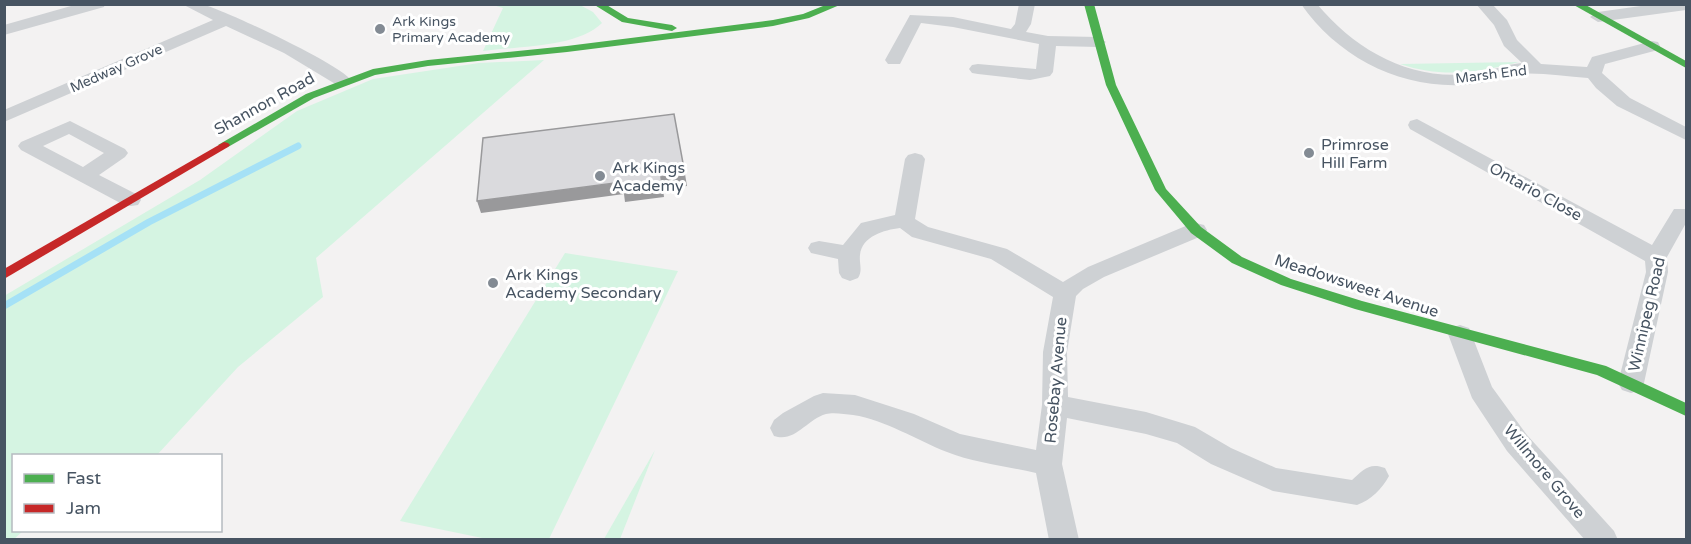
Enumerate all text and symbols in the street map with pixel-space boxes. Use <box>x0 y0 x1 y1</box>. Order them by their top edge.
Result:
place label: Ark Kings Primary Academy <box>392 13 510 46</box>
marker: Ark Kings Primary Academy <box>373 22 387 36</box>
street label: Medway Grove <box>67 40 165 96</box>
street label: Marsh End <box>1454 62 1528 87</box>
street label: Shannon Road <box>211 68 318 140</box>
place label: Primrose Hill Farm <box>1321 135 1389 173</box>
marker: Primrose Hill Farm <box>1302 146 1316 160</box>
place label: Ark Kings Academy <box>612 158 685 196</box>
street label: Ontario Close <box>1486 158 1585 226</box>
marker: Ark Kings Academy <box>593 169 607 183</box>
street label: Meadowsweet Avenue <box>1272 250 1441 322</box>
street label: Winnipeg Road <box>1624 255 1670 374</box>
place label: Ark Kings Academy Secondary <box>505 265 662 303</box>
marker: Ark Kings Academy Secondary <box>486 276 500 290</box>
street label: Rosebay Avenue <box>1041 316 1071 444</box>
street label: Willmore Grove <box>1499 421 1589 523</box>
legend <box>12 454 222 532</box>
text: Fast <box>66 467 101 489</box>
text: Jam <box>66 497 101 519</box>

